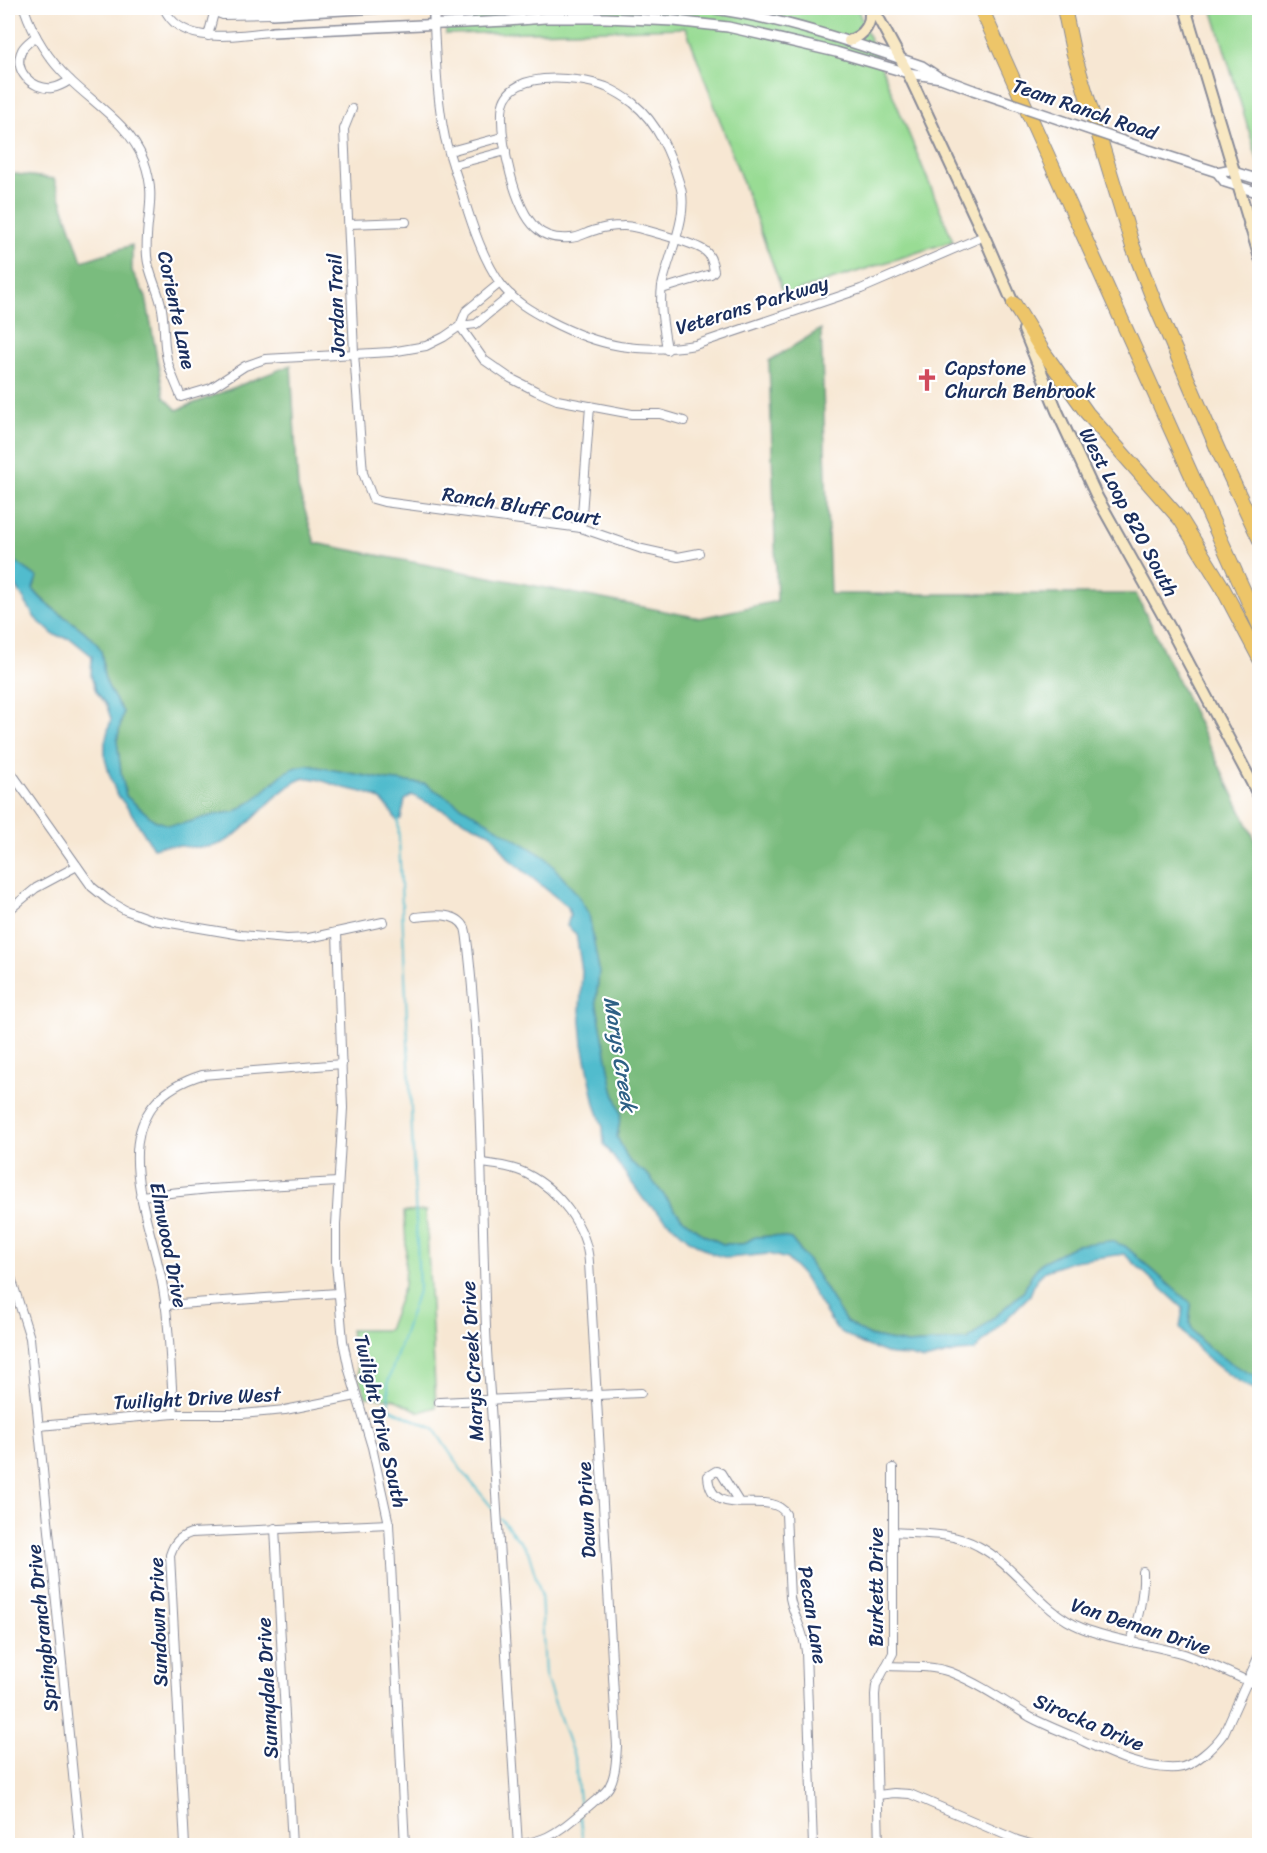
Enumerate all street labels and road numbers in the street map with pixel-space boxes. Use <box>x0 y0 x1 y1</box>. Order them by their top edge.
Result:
street label: Team Ranch Road <box>1008 68 1164 151</box>
street label: Coriente Lane <box>147 248 206 373</box>
street label: Jordan Trail <box>317 252 356 358</box>
street label: Veterans Parkway <box>671 265 834 345</box>
street label: West Loop 820 South <box>1069 421 1188 603</box>
street label: Ranch Bluff Court <box>440 477 604 536</box>
street label: Elmwood Drive <box>139 1179 198 1311</box>
street label: Marys Creek Drive <box>451 1280 494 1442</box>
street label: Twilight Drive South <box>344 1331 418 1511</box>
street label: Twilight Drive West <box>112 1377 282 1420</box>
street label: Dawn Drive <box>566 1461 606 1559</box>
street label: Burkett Drive <box>859 1527 894 1647</box>
street label: Springbranch Drive <box>16 1542 69 1714</box>
street label: Sundown Drive <box>139 1556 178 1687</box>
street label: Pecan Lane <box>787 1564 838 1667</box>
street label: Van Deman Drive <box>1066 1587 1215 1666</box>
street label: Sunnydale Drive <box>246 1616 289 1760</box>
street label: Sirocka Drive <box>1028 1683 1150 1762</box>

